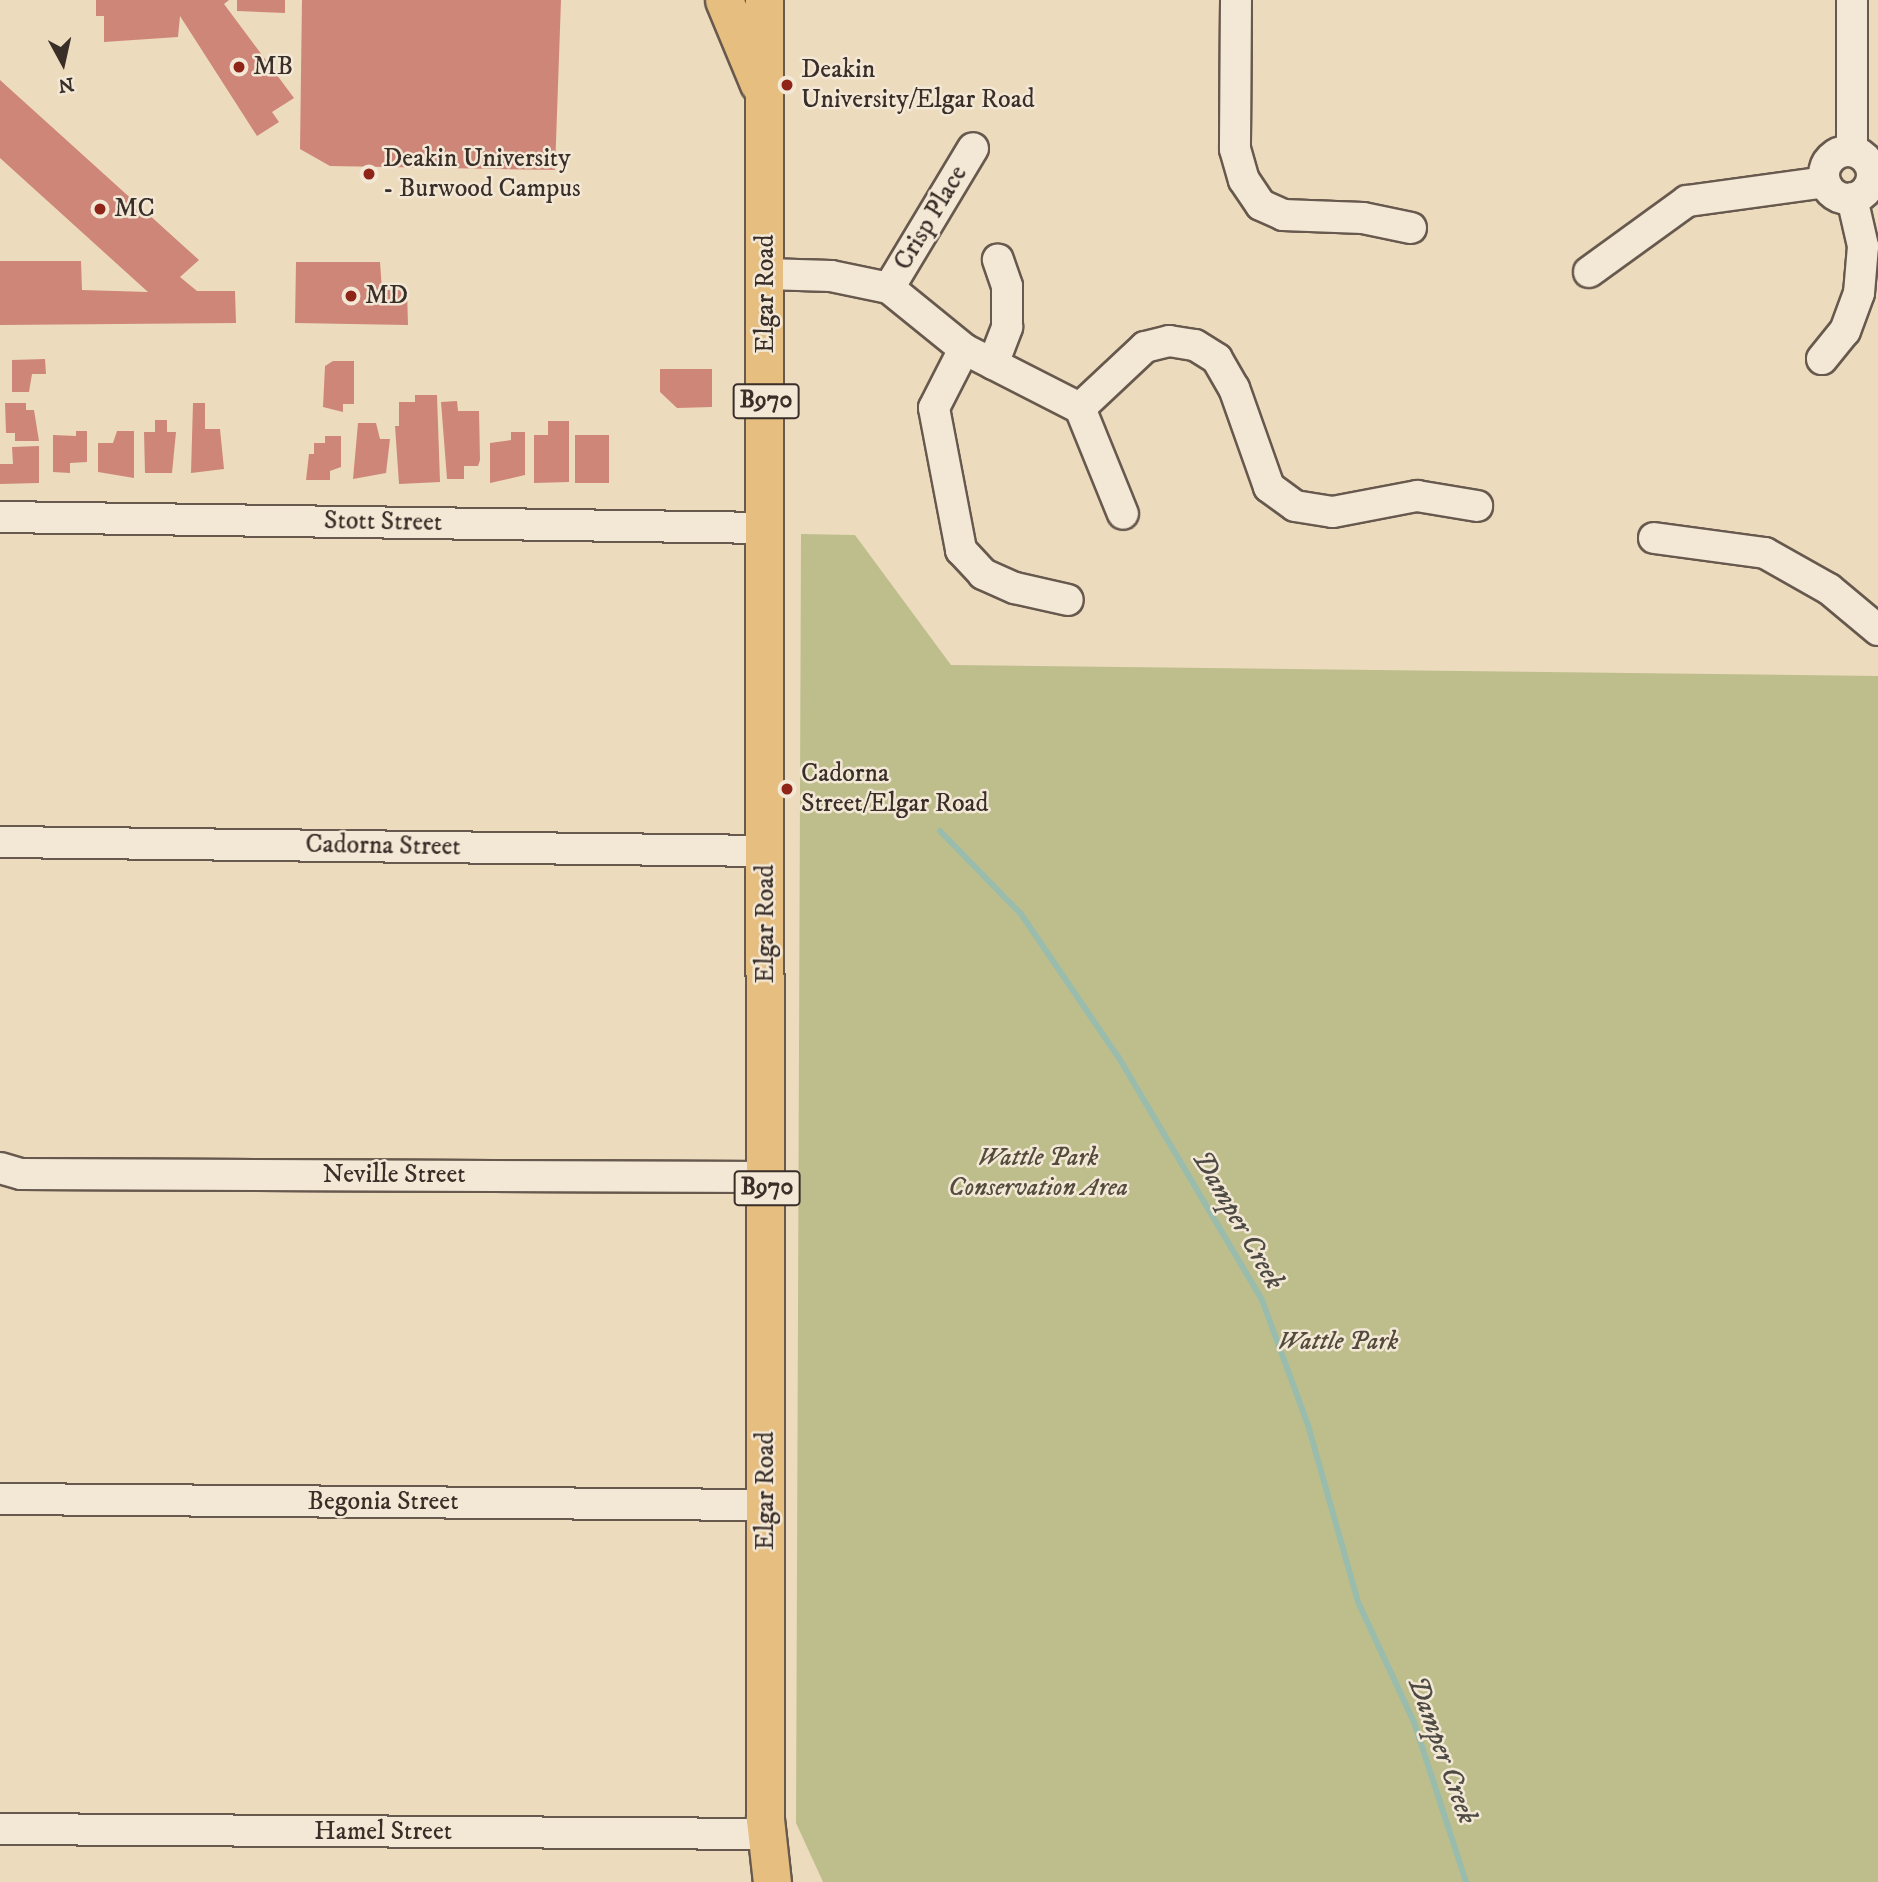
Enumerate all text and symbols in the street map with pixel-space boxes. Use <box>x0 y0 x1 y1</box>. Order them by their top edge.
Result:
north arrow <box>28 28 98 98</box>
place label: MB <box>253 51 293 83</box>
place label: Deakin University/Elgar Road <box>801 54 1035 116</box>
marker: MB <box>231 59 247 75</box>
text: N <box>57 72 75 97</box>
marker: Deakin University/Elgar Road <box>779 77 795 93</box>
place label: Deakin University - Burwood Campus <box>383 143 581 204</box>
street label: Crisp Place <box>888 160 974 276</box>
marker: Deakin University - Burwood Campus <box>361 166 377 182</box>
place label: MC <box>114 193 155 225</box>
marker: MC <box>92 201 108 217</box>
street label: Elgar Road <box>750 234 782 354</box>
place label: MD <box>365 280 408 312</box>
marker: MD <box>343 288 359 304</box>
road number: B970 <box>731 380 801 422</box>
street label: Stott Street <box>324 505 442 539</box>
place label: Cadorna Street/Elgar Road <box>801 758 989 820</box>
marker: Cadorna Street/Elgar Road <box>779 781 795 797</box>
street label: Cadorna Street <box>305 829 461 863</box>
street label: Elgar Road <box>750 864 782 984</box>
park label: Wattle Park Conservation Area <box>948 1142 1128 1204</box>
water label: Damper Creek <box>1185 1144 1291 1296</box>
street label: Neville Street <box>322 1159 466 1191</box>
road number: B970 <box>732 1168 802 1208</box>
park label: Wattle Park <box>1278 1326 1398 1358</box>
street label: Elgar Road <box>750 1431 782 1551</box>
street label: Begonia Street <box>308 1486 458 1518</box>
water label: Damper Creek <box>1400 1671 1484 1829</box>
street label: Hamel Street <box>314 1816 452 1848</box>

